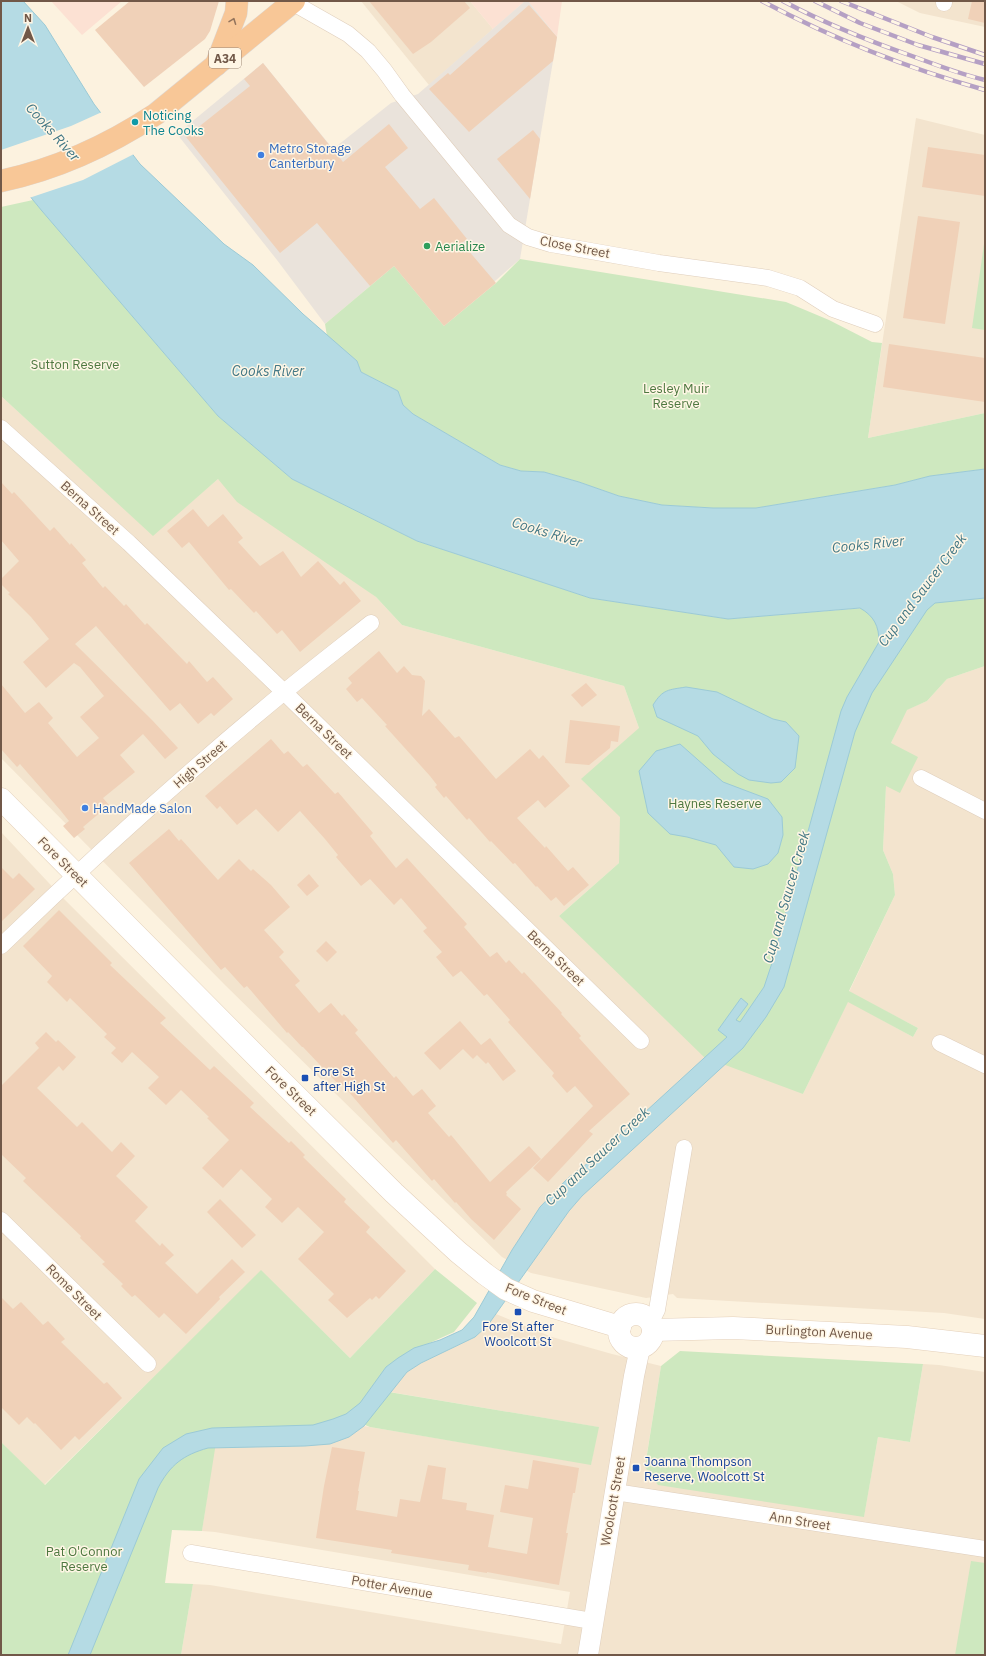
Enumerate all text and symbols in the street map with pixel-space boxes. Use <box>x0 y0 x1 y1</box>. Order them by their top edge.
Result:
north arrow <box>8 8 48 48</box>
text: N <box>24 11 32 25</box>
one-way arrow <box>228 17 236 24</box>
road number: A34 <box>209 48 241 68</box>
water label: Cooks River <box>22 99 85 166</box>
place label: Noticing The Cooks <box>143 107 204 139</box>
marker: Noticing The Cooks <box>130 117 140 127</box>
place label: Metro Storage Canterbury <box>269 140 351 172</box>
marker: Metro Storage Canterbury <box>256 150 266 160</box>
street label: Close Street <box>538 232 612 262</box>
place label: Aerialize <box>435 238 485 255</box>
marker: Aerialize <box>422 241 432 251</box>
park label: Sutton Reserve <box>31 356 119 373</box>
water label: Cooks River <box>232 362 305 380</box>
park label: Lesley Muir Reserve <box>643 380 709 412</box>
street label: Berna Street <box>57 477 123 539</box>
water label: Cooks River <box>510 513 585 551</box>
water label: Cup and Saucer Creek <box>874 529 971 650</box>
water label: Cooks River <box>831 531 906 557</box>
street label: Berna Street <box>292 699 356 763</box>
street label: High Street <box>170 736 230 792</box>
park label: Haynes Reserve <box>668 795 762 812</box>
place label: HandMade Salon <box>93 800 192 817</box>
marker: HandMade Salon <box>80 803 90 813</box>
water label: Cup and Saucer Creek <box>759 828 814 965</box>
street label: Fore Street <box>34 833 92 891</box>
street label: Berna Street <box>524 926 588 990</box>
street label: Fore Street <box>262 1062 320 1120</box>
place label: Fore St after High St <box>313 1063 386 1095</box>
marker: Fore St after High St <box>300 1073 310 1083</box>
water label: Cup and Saucer Creek <box>541 1102 654 1209</box>
street label: Rome Street <box>42 1260 106 1324</box>
street label: Fore Street <box>503 1279 569 1319</box>
marker: Fore St after Woolcott St <box>513 1307 523 1317</box>
place label: Fore St after Woolcott St <box>482 1318 554 1350</box>
street label: Burlington Avenue <box>765 1321 873 1343</box>
place label: Joanna Thompson Reserve, Woolcott St <box>644 1453 765 1485</box>
street label: Woolcott Street <box>597 1455 629 1547</box>
marker: Joanna Thompson Reserve, Woolcott St <box>631 1463 641 1473</box>
street label: Ann Street <box>768 1508 832 1534</box>
park label: Pat O'Connor Reserve <box>46 1543 123 1575</box>
street label: Potter Avenue <box>350 1571 434 1603</box>

